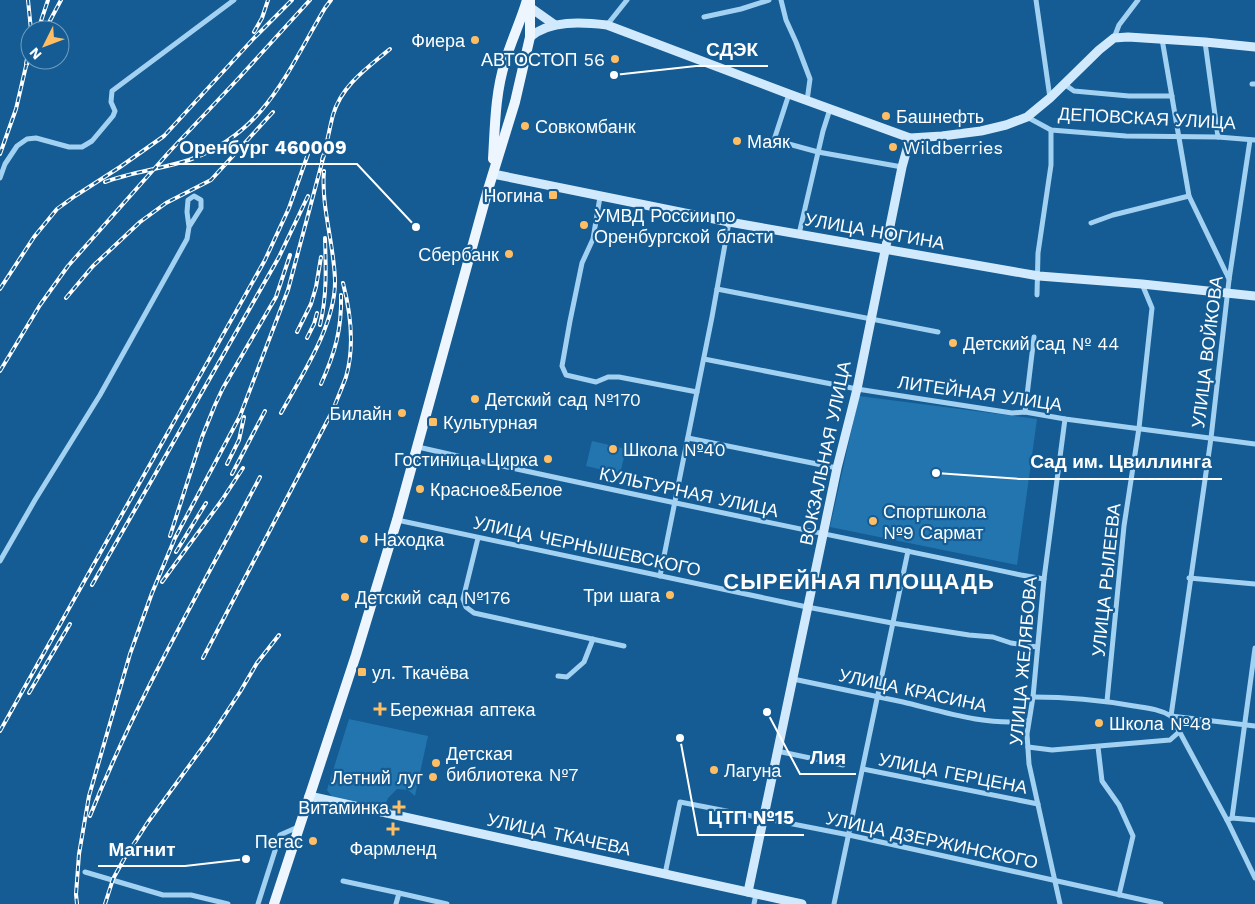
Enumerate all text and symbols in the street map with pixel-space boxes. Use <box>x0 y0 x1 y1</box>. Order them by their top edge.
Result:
north arrow <box>20 20 70 70</box>
place label: Фиера <box>411 30 466 51</box>
callout: СДЭК <box>696 32 768 66</box>
marker: Фиера <box>469 34 481 46</box>
text: СДЭК <box>706 38 758 61</box>
text: N <box>26 44 45 63</box>
place label: АВТОСТОП 56 <box>481 49 605 70</box>
marker: АВТОСТОП 56 <box>609 53 621 65</box>
street label: ДЕПОВСКАЯ УЛИЦА <box>1058 103 1236 133</box>
place label: Башнефть <box>896 106 984 127</box>
marker: Башнефть <box>880 110 892 122</box>
place label: Совкомбанк <box>535 116 636 137</box>
marker: Совкомбанк <box>519 120 531 132</box>
callout: Оренбург 460009 <box>170 130 357 164</box>
place label: Маяк <box>747 131 790 152</box>
marker: Маяк <box>731 135 743 147</box>
text: Оренбург 460009 <box>179 136 347 159</box>
place label: Wildberries <box>903 137 1003 158</box>
marker: Wildberries <box>887 141 899 153</box>
place label: Ногина <box>483 185 544 206</box>
marker: Ногина <box>547 189 559 201</box>
place label: УМВД России по Оренбургской бласти <box>594 205 773 247</box>
street label: УЛИЦА НОГИНА <box>803 208 947 254</box>
marker: УМВД России по Оренбургской бласти <box>578 219 590 231</box>
place label: Сбербанк <box>418 244 499 265</box>
marker: Сбербанк <box>503 248 515 260</box>
street label: УЛИЦА ВОЙКОВА <box>1187 275 1227 429</box>
place label: Детский сад № 44 <box>963 333 1119 354</box>
marker: Детский сад № 44 <box>947 337 959 349</box>
street label: ВОКЗАЛЬНАЯ УЛИЦА <box>795 359 855 547</box>
street label: ЛИТЕЙНАЯ УЛИЦА <box>896 371 1064 415</box>
place label: Детский сад №170 <box>485 389 641 410</box>
marker: Детский сад №170 <box>469 393 481 405</box>
place label: Билайн <box>330 403 392 424</box>
marker: Билайн <box>396 407 408 419</box>
place label: Культурная <box>443 412 538 433</box>
marker: Культурная <box>427 416 439 428</box>
place label: Школа №40 <box>623 439 726 460</box>
marker: Школа №40 <box>607 443 619 455</box>
callout: Сад им. Цвиллинга <box>1020 445 1222 479</box>
place label: Гостиница Цирка <box>394 449 539 470</box>
text: Сад им. Цвиллинга <box>1030 450 1212 473</box>
marker: Гостиница Цирка <box>542 453 554 465</box>
street label: КУЛЬТУРНАЯ УЛИЦА <box>597 463 781 521</box>
place label: Красное&Белое <box>430 479 563 500</box>
marker: Красное&Белое <box>414 483 426 495</box>
place label: Спортшкола №9 Сармат <box>883 501 987 543</box>
street label: УЛИЦА РЫЛЕЕВА <box>1087 502 1125 658</box>
street label: УЛИЦА ЧЕРНЫШЕВСКОГО <box>471 512 703 580</box>
marker: Спортшкола №9 Сармат <box>867 515 879 527</box>
place label: Находка <box>374 529 445 550</box>
marker: Находка <box>358 533 370 545</box>
district label: СЫРЕЙНАЯ ПЛОЩАДЬ <box>723 569 995 594</box>
street label: УЛИЦА ЖЕЛЯБОВА <box>1005 576 1041 746</box>
place label: Три шага <box>583 585 661 606</box>
place label: Детский сад №176 <box>355 587 511 608</box>
marker: Три шага <box>664 589 676 601</box>
marker: Детский сад №176 <box>339 591 351 603</box>
place label: ул. Ткачёва <box>372 662 470 683</box>
street label: УЛИЦА КРАСИНА <box>837 664 989 716</box>
marker: ул. Ткачёва <box>356 666 368 678</box>
place label: Бережная аптека <box>390 699 537 720</box>
marker: Бережная аптека <box>374 703 386 715</box>
place label: Школа №48 <box>1109 713 1212 734</box>
marker: Школа №48 <box>1093 717 1105 729</box>
callout: Лия <box>800 740 856 774</box>
place label: Детская библиотека №7 <box>446 743 578 785</box>
text: Лия <box>810 746 846 769</box>
street label: УЛИЦА ГЕРЦЕНА <box>877 748 1029 798</box>
marker: Детская библиотека №7 <box>430 757 442 769</box>
place label: Лагуна <box>724 760 782 781</box>
marker: Лагуна <box>708 764 720 776</box>
place label: Летний луг <box>331 767 423 788</box>
marker: Летний луг <box>427 771 439 783</box>
place label: Витаминка <box>298 797 390 818</box>
marker: Витаминка <box>393 801 405 813</box>
callout: ЦТП №15 <box>698 801 804 835</box>
text: ЦТП №15 <box>708 806 794 829</box>
street label: УЛИЦА ДЗЕРЖИНСКОГО <box>824 807 1040 873</box>
street label: УЛИЦА ТКАЧЕВА <box>485 808 633 860</box>
marker: Фармленд <box>387 823 399 835</box>
place label: Пегас <box>255 831 303 852</box>
callout: Магнит <box>98 832 185 866</box>
marker: Пегас <box>307 835 319 847</box>
text: Магнит <box>108 838 176 861</box>
place label: Фармленд <box>349 838 437 859</box>

